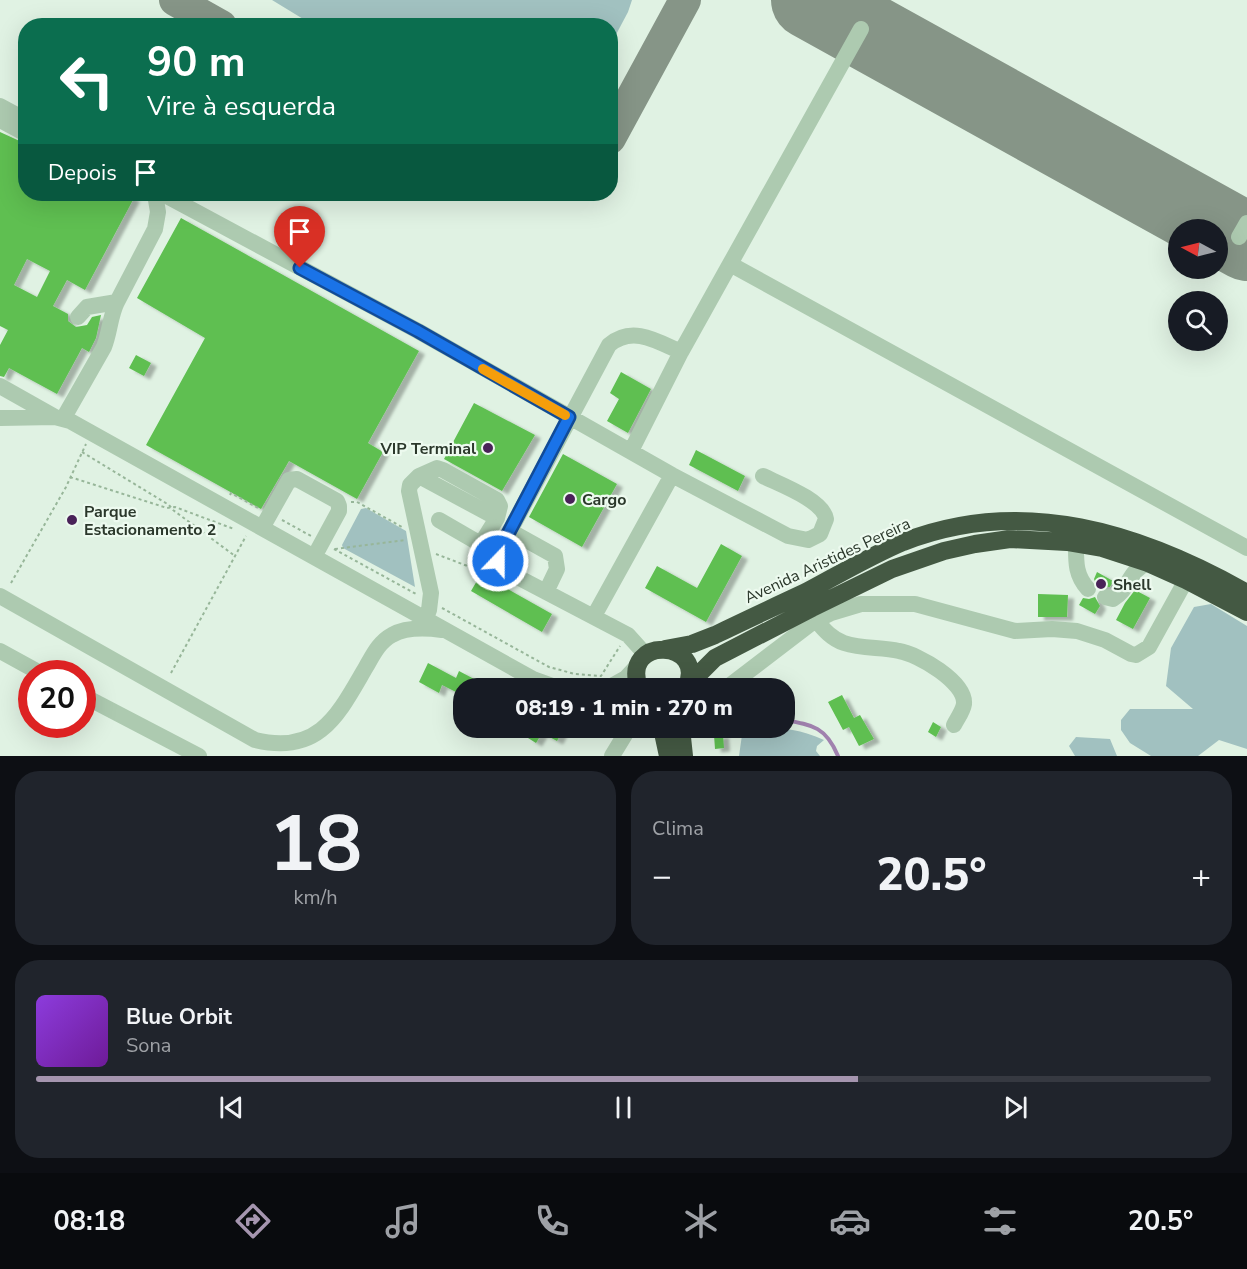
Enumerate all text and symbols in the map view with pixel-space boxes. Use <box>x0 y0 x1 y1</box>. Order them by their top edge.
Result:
text: 90 m <box>147 34 246 91</box>
icon: left <box>48 42 126 120</box>
text: Vire à esquerda <box>147 88 336 125</box>
icon: arrive <box>129 156 162 189</box>
text: Depois <box>48 158 117 188</box>
pin <box>274 206 325 268</box>
icon: arrive <box>283 215 316 248</box>
north arrow <box>1168 219 1228 279</box>
map controls <box>1168 219 1228 351</box>
button: search <box>1168 291 1228 351</box>
place label: VIP Terminal <box>379 438 476 460</box>
marker: VIP Terminal <box>481 441 495 455</box>
place label: Cargo <box>582 489 626 511</box>
marker: Cargo <box>563 492 577 506</box>
place label: Parque Estacionamento 2 <box>84 501 216 541</box>
marker: Parque Estacionamento 2 <box>65 513 79 527</box>
street label: Avenida Aristides Pereira <box>741 513 914 609</box>
position arrow <box>466 529 530 593</box>
place label: Shell <box>1113 574 1151 596</box>
marker: Shell <box>1094 577 1108 591</box>
speed limit sign: 20 <box>18 660 96 738</box>
text: 08:19 · 1 min · 270 m <box>515 693 733 723</box>
text: 18 <box>269 791 362 898</box>
text: Clima <box>652 815 704 842</box>
text: 20.5° <box>877 845 986 906</box>
text: − <box>652 854 672 899</box>
text: + <box>1191 854 1211 899</box>
text: km/h <box>293 884 338 911</box>
text: Blue Orbit <box>126 1002 232 1032</box>
text: Sona <box>126 1032 171 1059</box>
icon: previous <box>215 1091 248 1124</box>
icon: pause <box>607 1091 640 1124</box>
icon: next <box>999 1091 1032 1124</box>
icon: directions <box>232 1200 274 1242</box>
icon: music <box>382 1200 424 1242</box>
icon: phone <box>531 1200 573 1242</box>
icon: climate <box>680 1200 722 1242</box>
icon: car <box>829 1200 871 1242</box>
icon: filters <box>979 1200 1021 1242</box>
text: 08:18 <box>54 1203 125 1240</box>
text: 20.5° <box>1128 1203 1193 1240</box>

